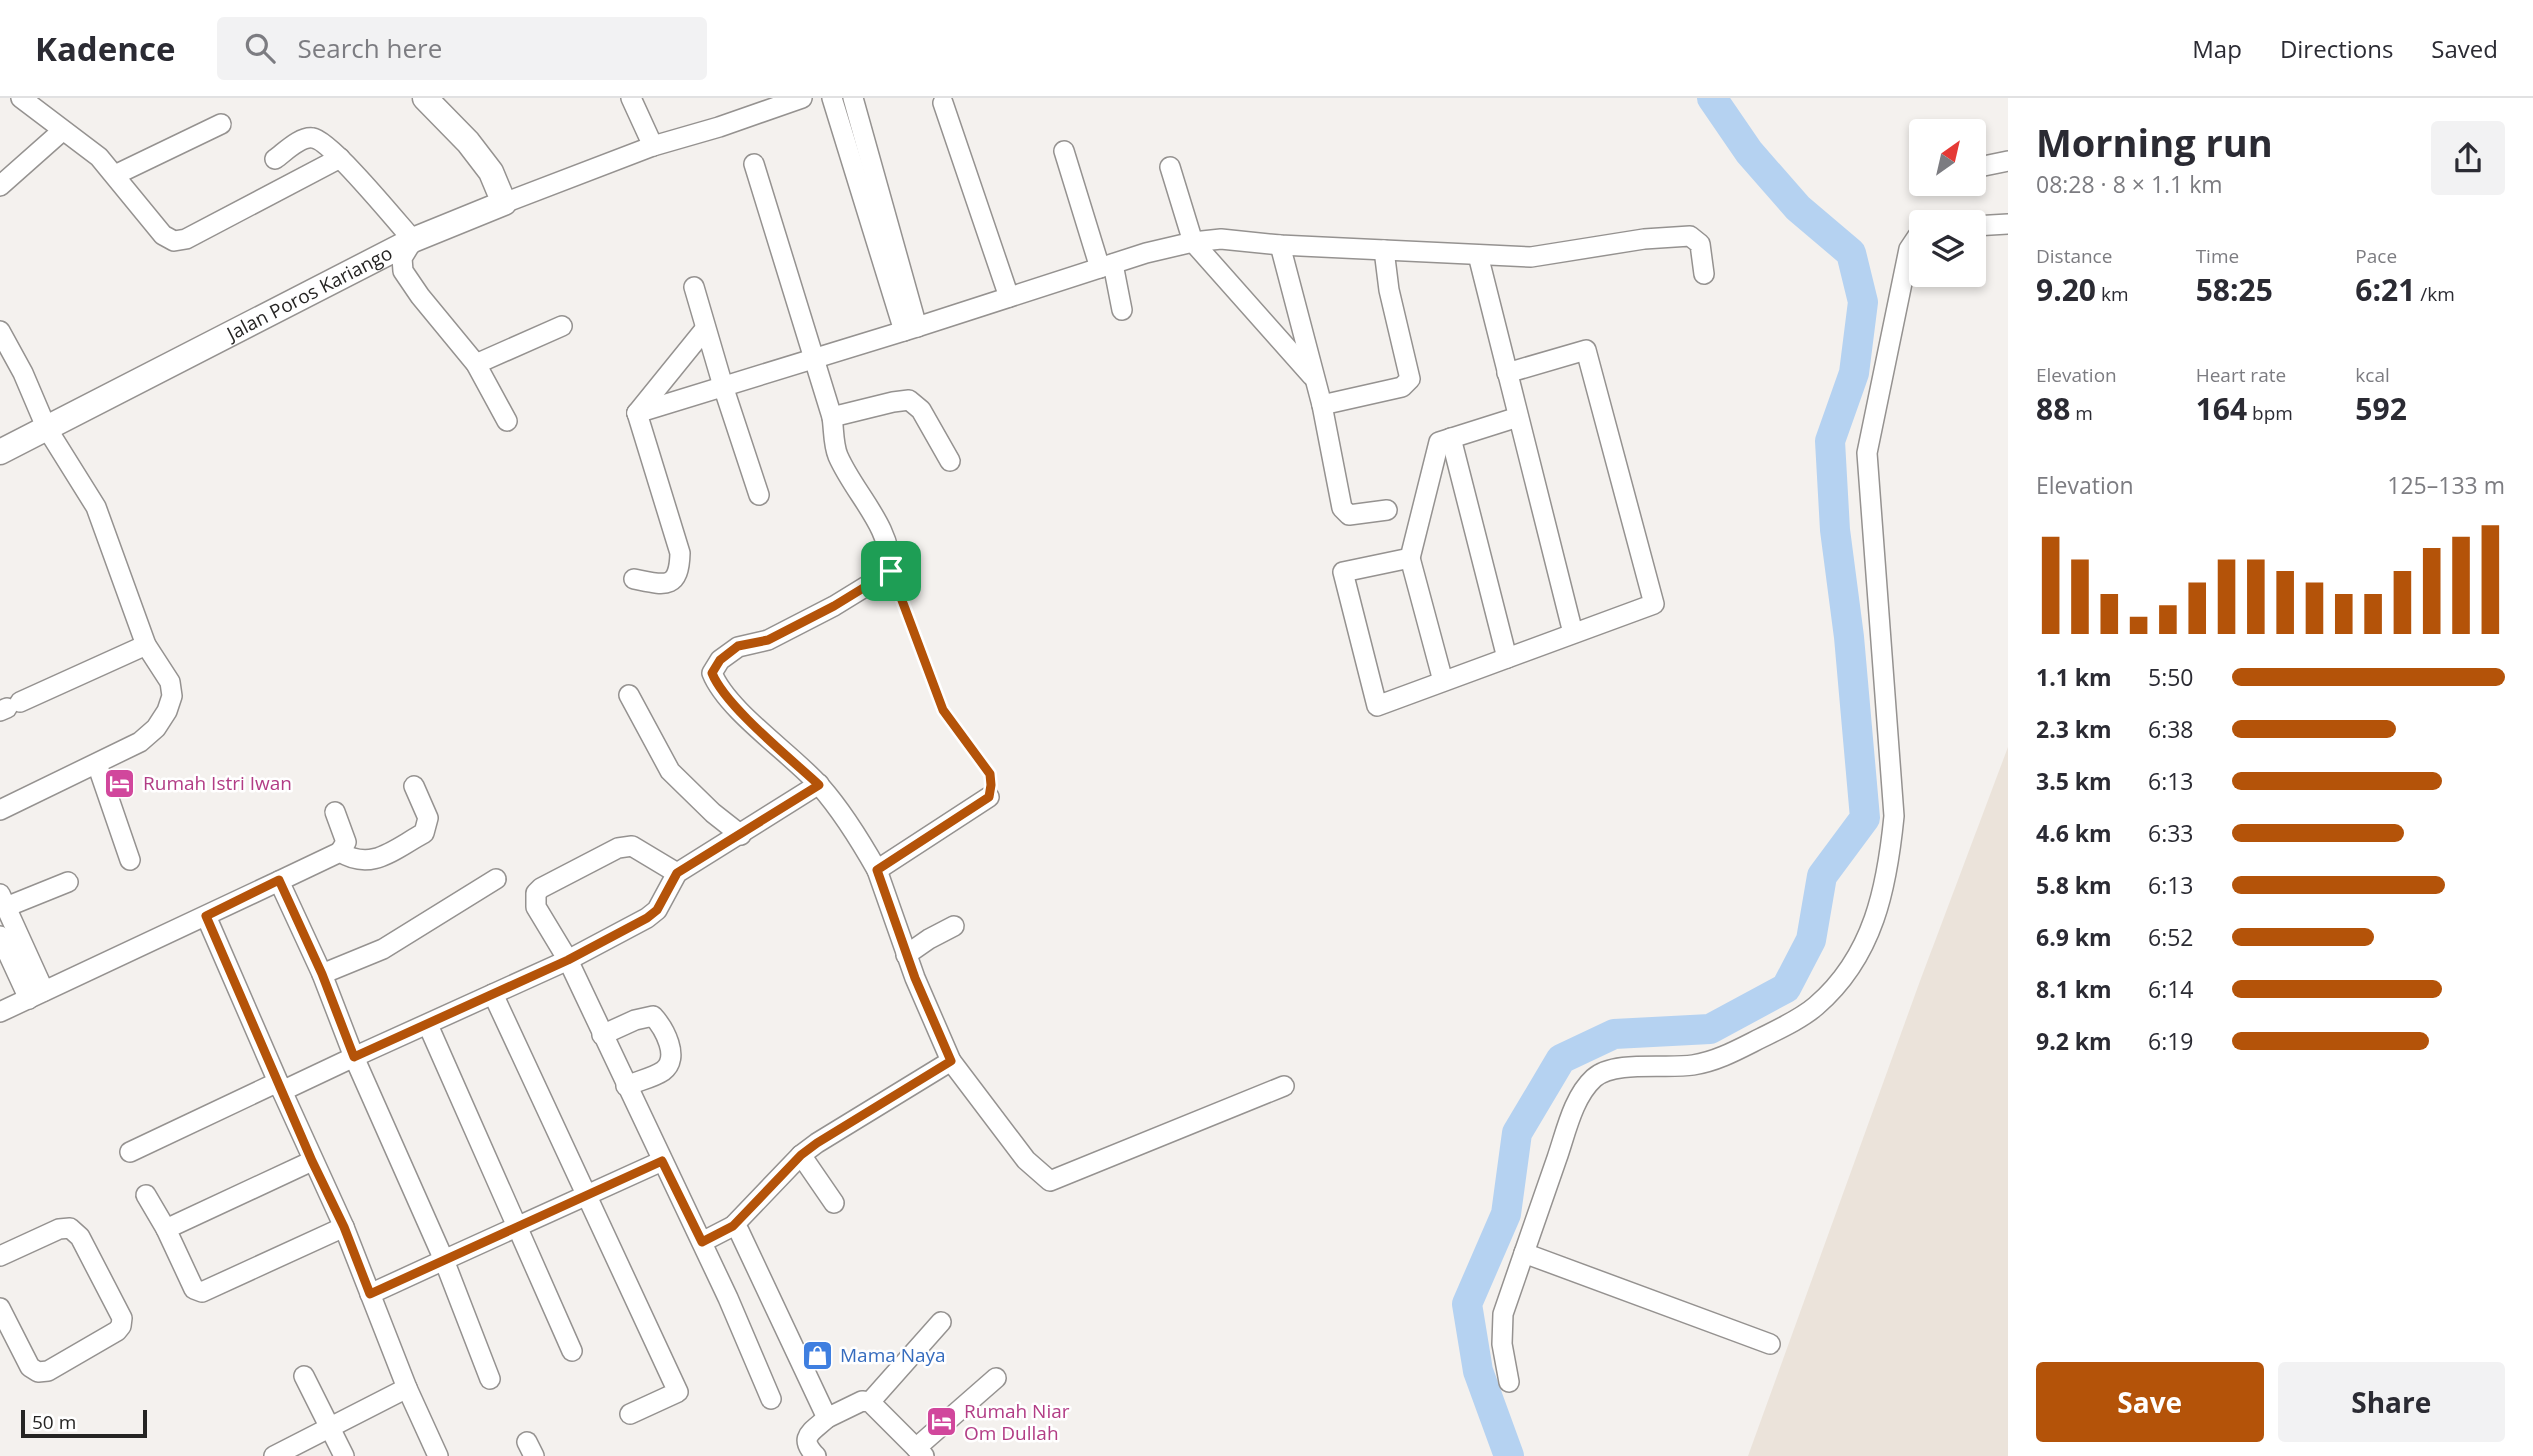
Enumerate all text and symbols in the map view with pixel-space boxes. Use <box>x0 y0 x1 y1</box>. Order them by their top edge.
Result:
search box <box>217 17 707 80</box>
text: Kadence <box>35 26 175 71</box>
icon: search <box>241 29 279 67</box>
text: Search here <box>297 30 442 66</box>
text: Map <box>2192 32 2242 65</box>
text: Directions <box>2280 32 2393 65</box>
text: Saved <box>2431 32 2498 65</box>
text: Morning run <box>2036 116 2273 168</box>
north arrow <box>1909 119 1986 196</box>
map controls <box>1909 119 1986 287</box>
button: share <box>2431 121 2505 195</box>
text: 08:28 · 8 × 1.1 km <box>2036 168 2223 200</box>
button: layers <box>1909 210 1986 287</box>
street label: Jalan Poros Kariango <box>221 240 397 347</box>
text: Distance <box>2036 243 2112 269</box>
text: Time <box>2196 243 2239 269</box>
text: Pace <box>2355 243 2397 269</box>
text: 9.20 <box>2036 269 2096 310</box>
text: 58:25 <box>2196 269 2273 310</box>
text: 6:21 <box>2355 269 2415 310</box>
text: km <box>2096 281 2129 307</box>
text: /km <box>2415 281 2455 307</box>
text: Elevation <box>2036 362 2117 388</box>
text: Heart rate <box>2196 362 2286 388</box>
text: kcal <box>2355 362 2390 388</box>
text: 88 <box>2036 388 2070 429</box>
text: 164 <box>2196 388 2247 429</box>
text: 592 <box>2355 388 2407 429</box>
text: m <box>2070 400 2093 426</box>
text: bpm <box>2247 400 2293 426</box>
text: Elevation <box>2036 469 2134 501</box>
text: 125–133 m <box>2387 469 2505 501</box>
pin <box>861 541 921 601</box>
icon: arrive <box>872 552 910 590</box>
text: 1.1 km <box>2036 661 2112 693</box>
text: 5:50 <box>2148 661 2194 693</box>
text: 2.3 km <box>2036 713 2112 745</box>
text: 6:38 <box>2148 713 2194 745</box>
text: 3.5 km <box>2036 765 2112 797</box>
text: 6:13 <box>2148 765 2194 797</box>
hotel icon: Rumah Istri Iwan <box>103 766 137 800</box>
place label: Rumah Istri Iwan <box>143 770 292 796</box>
text: 4.6 km <box>2036 817 2112 849</box>
text: 6:33 <box>2148 817 2194 849</box>
text: 5.8 km <box>2036 869 2112 901</box>
text: 6:13 <box>2148 869 2194 901</box>
text: 6.9 km <box>2036 921 2112 953</box>
text: 6:52 <box>2148 921 2194 953</box>
text: 8.1 km <box>2036 973 2112 1005</box>
text: 6:14 <box>2148 973 2194 1005</box>
text: 9.2 km <box>2036 1025 2112 1057</box>
text: 6:19 <box>2148 1025 2194 1057</box>
shop icon: Mama Naya <box>800 1338 834 1372</box>
place label: Mama Naya <box>840 1342 946 1368</box>
button: Save <box>2036 1362 2264 1442</box>
button: Share <box>2278 1362 2505 1442</box>
place label: Rumah Niar Om Dullah <box>964 1398 1070 1446</box>
hotel icon: Rumah Niar Om Dullah <box>924 1405 958 1439</box>
scale bar <box>21 1407 147 1439</box>
text: 50 m <box>32 1409 76 1435</box>

